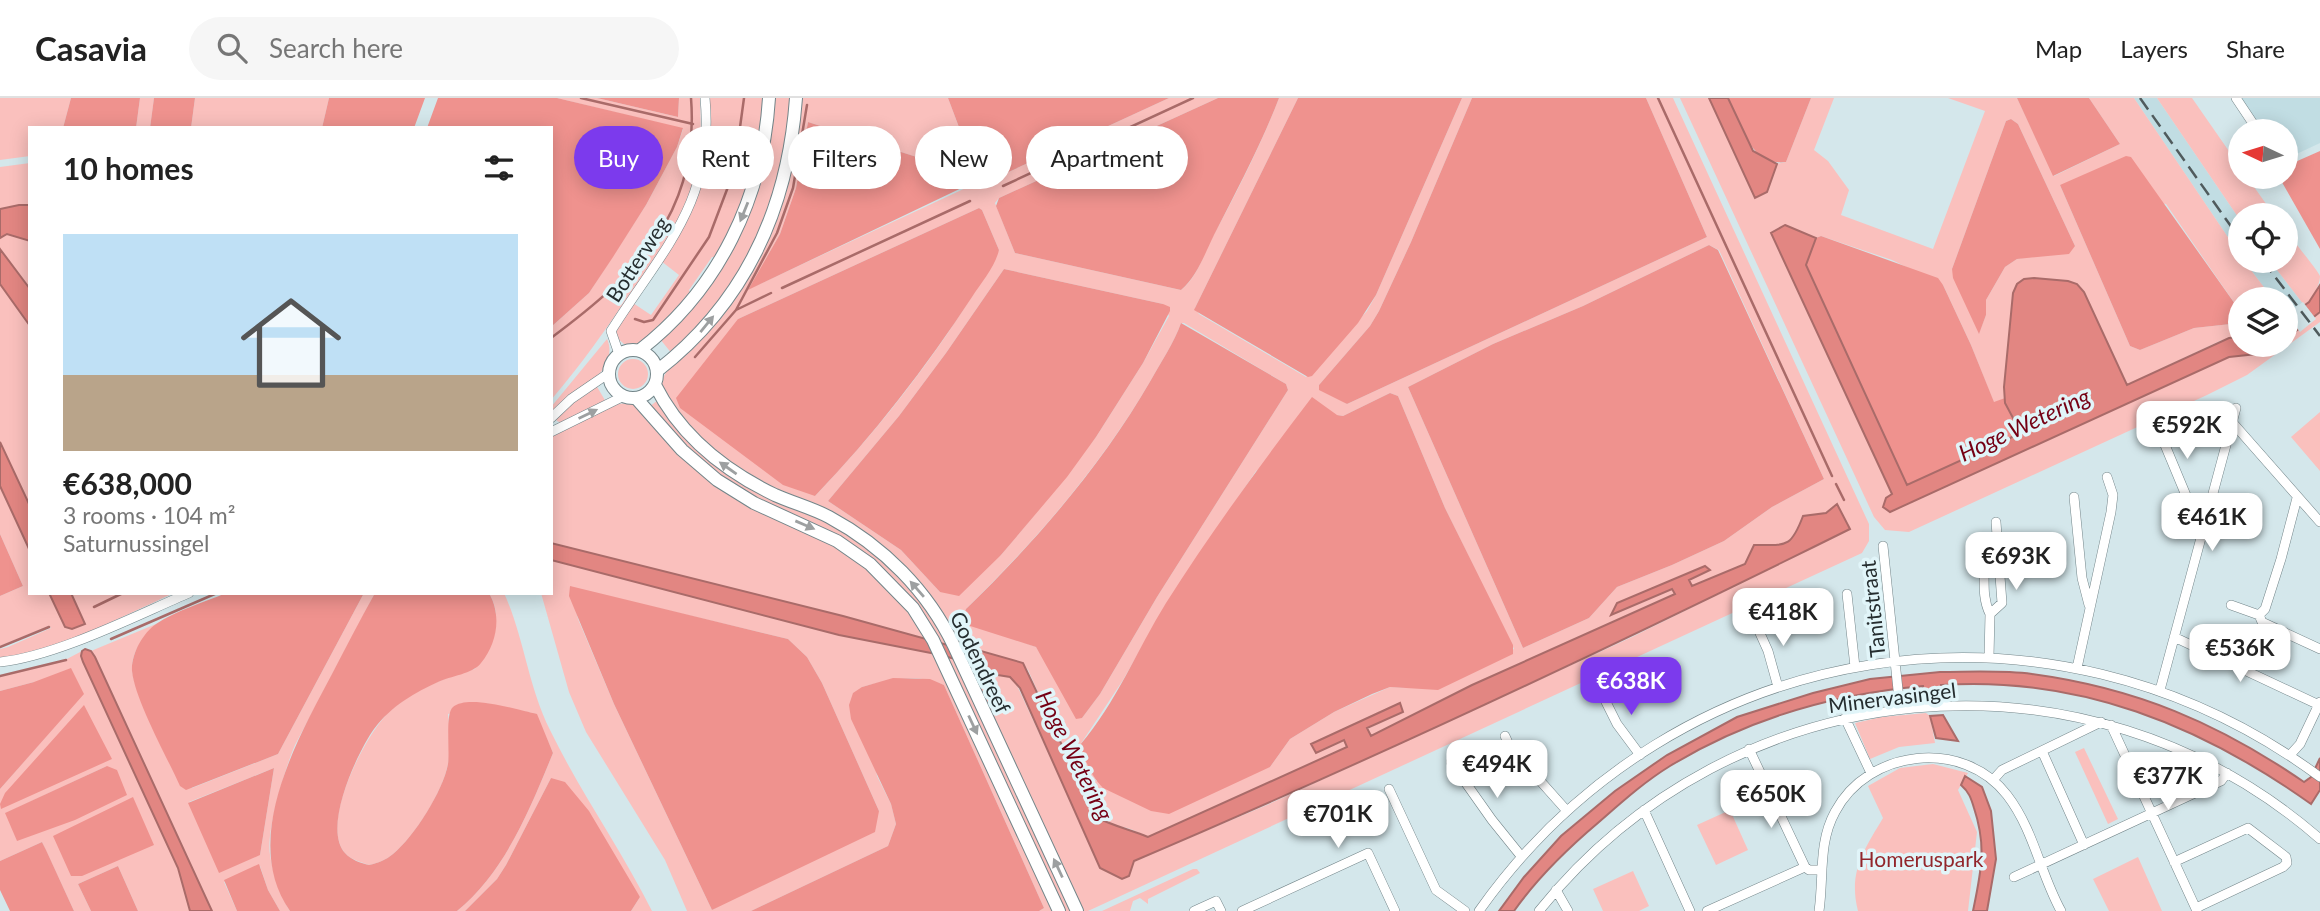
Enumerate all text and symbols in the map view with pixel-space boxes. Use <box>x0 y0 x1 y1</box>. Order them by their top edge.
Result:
search box <box>189 17 679 80</box>
text: Casavia <box>35 28 147 68</box>
icon: search <box>213 29 251 67</box>
text: Search here <box>269 32 403 64</box>
text: Map <box>2035 34 2082 63</box>
text: Layers <box>2120 34 2188 63</box>
text: Share <box>2226 34 2285 63</box>
north arrow <box>2228 119 2298 189</box>
map controls <box>2228 119 2298 357</box>
chip: Buy <box>574 126 663 189</box>
chip: Rent <box>677 126 774 189</box>
chip: Filters <box>788 126 901 189</box>
chip: New <box>915 126 1012 189</box>
chip: Apartment <box>1026 126 1188 189</box>
icon: filters <box>480 149 518 187</box>
text: 10 homes <box>63 150 194 186</box>
one-way arrow <box>739 202 750 223</box>
button: locate <box>2228 203 2298 273</box>
street label: Botterweg <box>600 212 674 306</box>
icon: home <box>228 280 354 406</box>
button: layers <box>2228 287 2298 357</box>
one-way arrow <box>699 316 714 333</box>
water label: Hoge Wetering <box>1954 381 2095 467</box>
pin: €592K <box>2138 402 2236 461</box>
one-way arrow <box>578 409 598 420</box>
text: €592K <box>2152 410 2222 438</box>
one-way arrow <box>719 461 737 475</box>
text: €638,000 <box>63 465 192 501</box>
pin: €461K <box>2163 494 2261 553</box>
text: 3 rooms · 104 m² <box>63 501 235 529</box>
text: €461K <box>2177 502 2247 530</box>
one-way arrow <box>795 519 816 530</box>
text: Saturnussingel <box>63 529 209 557</box>
pin: €693K <box>1967 532 2065 592</box>
text: €693K <box>1981 541 2051 569</box>
street label: Tanitstraat <box>1854 559 1890 659</box>
one-way arrow <box>909 580 925 598</box>
pin: €418K <box>1734 588 1832 648</box>
text: €418K <box>1748 597 1818 625</box>
street label: Godendreef <box>946 607 1017 718</box>
pin: €536K <box>2191 624 2289 684</box>
text: €536K <box>2205 633 2275 661</box>
pin: €638K <box>1582 658 1680 717</box>
text: €638K <box>1596 666 1666 694</box>
street label: Minervasingel <box>1827 677 1957 717</box>
water label: Hoge Wetering <box>1030 685 1120 825</box>
one-way arrow <box>967 715 979 735</box>
pin: €494K <box>1448 740 1546 800</box>
text: €494K <box>1462 749 1532 777</box>
pin: €377K <box>2119 752 2217 812</box>
text: €377K <box>2133 761 2203 789</box>
pin: €650K <box>1722 770 1820 830</box>
text: €650K <box>1736 779 1806 807</box>
pin: €701K <box>1289 790 1387 850</box>
text: €701K <box>1303 799 1373 827</box>
park label: Homeruspark <box>1859 846 1984 871</box>
one-way arrow <box>1052 858 1063 879</box>

